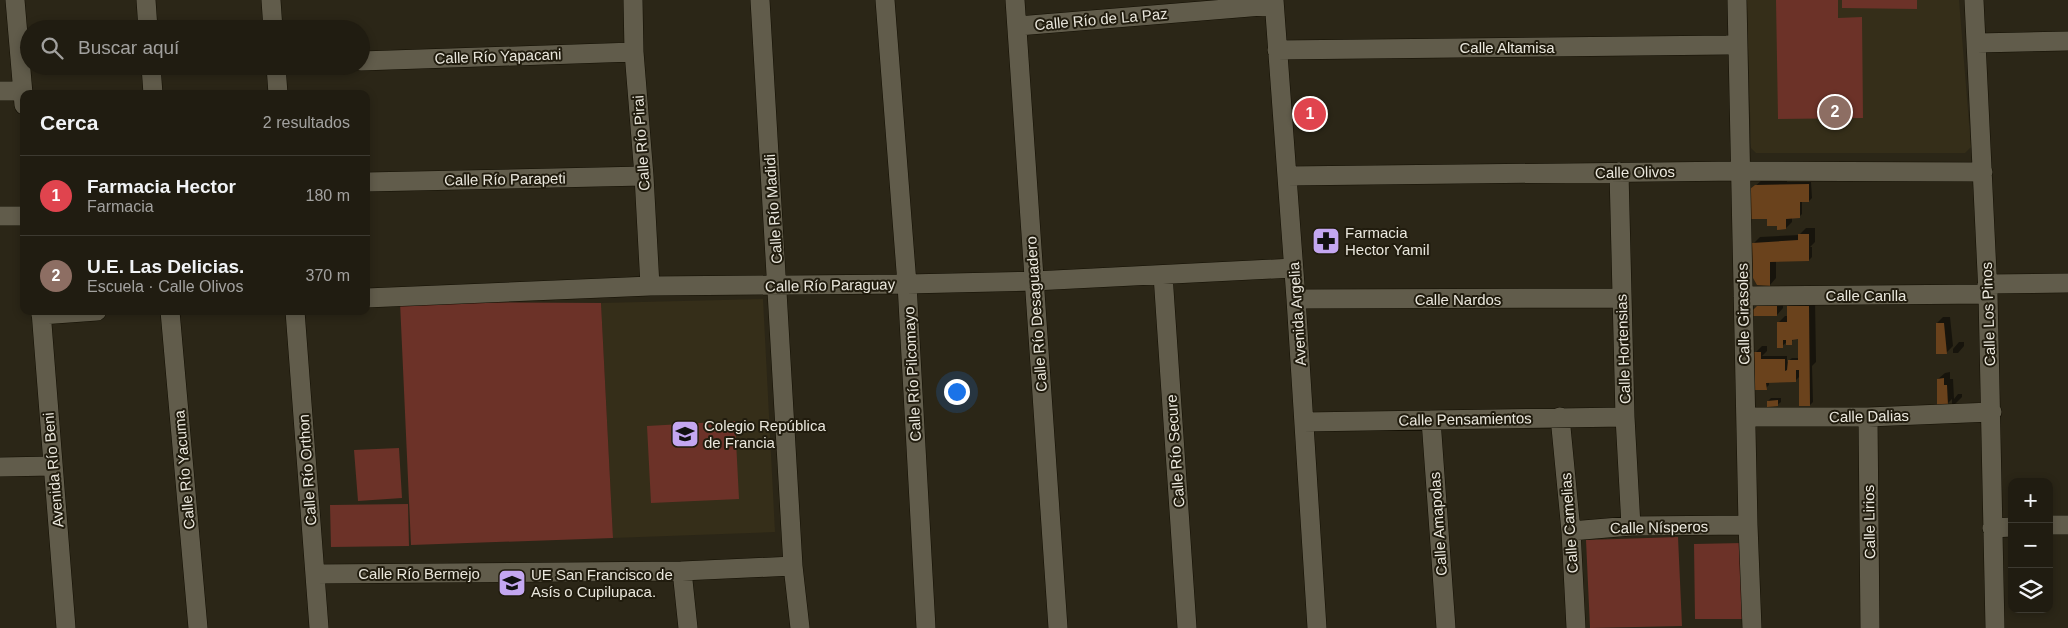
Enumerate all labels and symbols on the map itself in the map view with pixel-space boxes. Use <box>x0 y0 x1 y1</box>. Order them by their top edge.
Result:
street label: Calle Río de La Paz <box>1034 5 1168 33</box>
street label: Calle Altamisa <box>1459 39 1555 56</box>
street label: Calle Río Yapacani <box>434 45 562 67</box>
pin: 2 <box>1819 93 1851 131</box>
street label: Calle Río Pirai <box>629 95 653 191</box>
pin: 1 <box>1294 95 1326 133</box>
street label: Calle Río Madidi <box>761 154 785 264</box>
street label: Calle Olivos <box>1595 163 1675 181</box>
street label: Calle Río Parapeti <box>444 169 566 189</box>
place label: Farmacia Hector Yamil <box>1345 224 1429 258</box>
pharmacy icon: Farmacia Hector Yamil <box>1311 226 1341 256</box>
street label: Calle Río Desaguadero <box>1022 236 1050 392</box>
street label: Avenida Argelia <box>1285 261 1309 366</box>
street label: Calle Los Pinos <box>1978 262 1998 366</box>
street label: Calle Girasoles <box>1734 263 1752 365</box>
street label: Calle Río Paraguay <box>765 275 896 295</box>
street label: Calle Canlla <box>1826 287 1907 304</box>
street label: Calle Nardos <box>1415 291 1501 308</box>
street label: Calle Hortensias <box>1613 294 1633 404</box>
street label: Calle Río Pilcomayo <box>900 306 924 442</box>
your location <box>944 379 970 405</box>
street label: Calle Río Secure <box>1163 394 1187 508</box>
street label: Calle Dalias <box>1829 407 1909 425</box>
street label: Calle Río Yacuma <box>170 409 198 530</box>
street label: Calle Pensamientos <box>1398 409 1532 429</box>
street label: Avenida Río Beni <box>39 412 67 528</box>
street label: Calle Río Orthon <box>295 414 319 526</box>
place label: Colegio República de Francia <box>704 417 826 451</box>
school or university icon: Colegio República de Francia <box>670 419 700 449</box>
street label: Calle Amapolas <box>1426 471 1450 577</box>
street label: Calle Camelias <box>1557 472 1581 574</box>
street label: Calle Lirios <box>1860 485 1878 559</box>
street label: Calle Nísperos <box>1610 518 1708 536</box>
street label: Calle Río Bermejo <box>358 565 480 582</box>
place label: UE San Francisco de Asís o Cupilupaca. <box>531 566 673 600</box>
school or university icon: UE San Francisco de Asís o Cupilupaca. <box>497 568 527 598</box>

